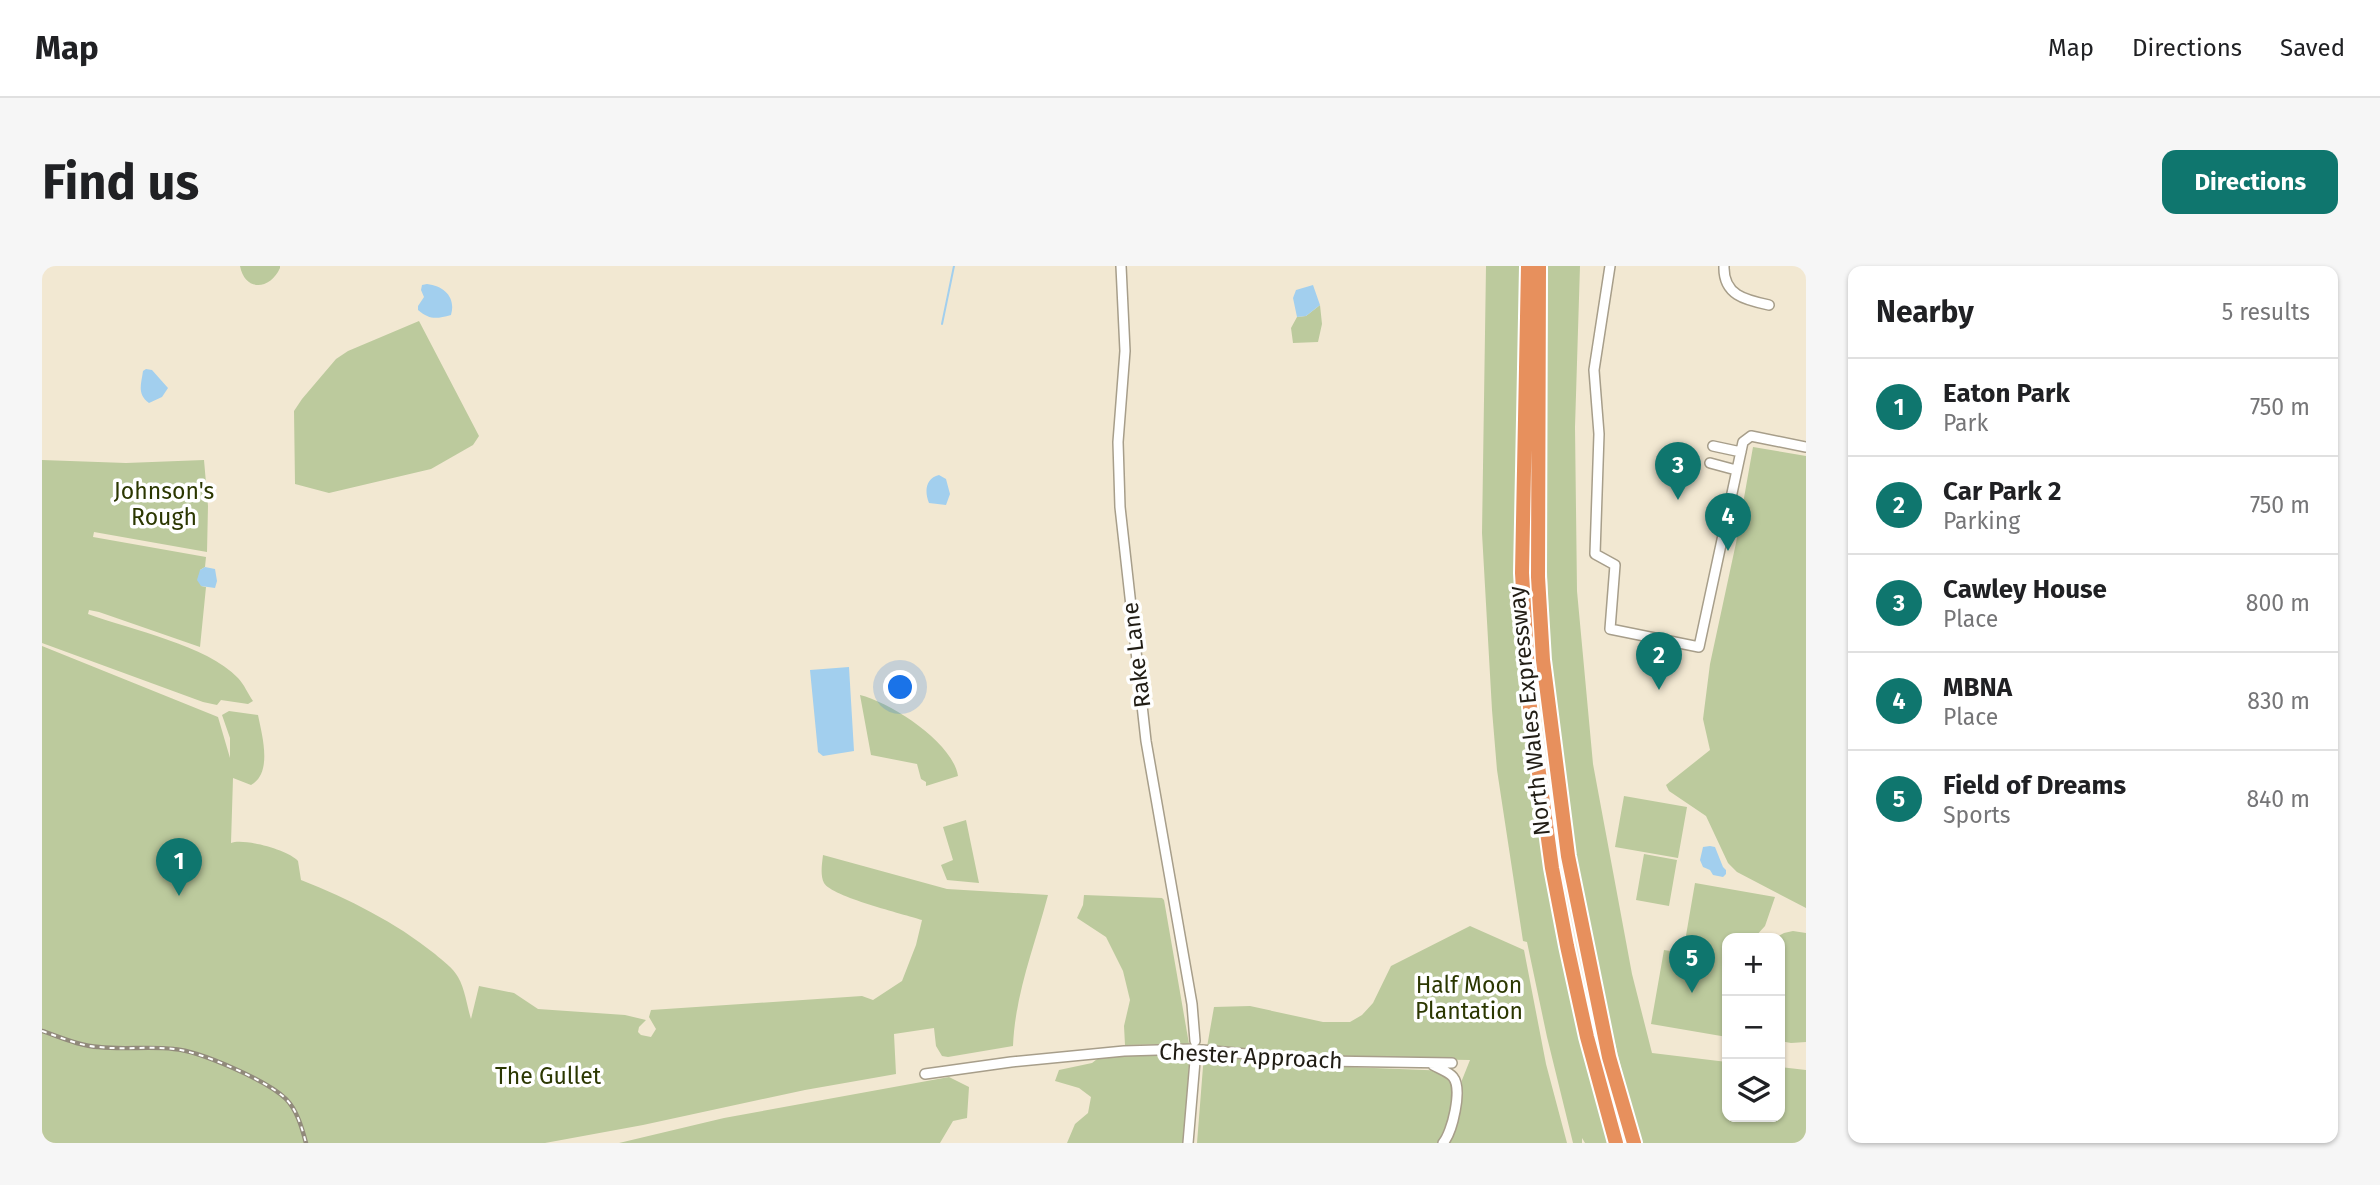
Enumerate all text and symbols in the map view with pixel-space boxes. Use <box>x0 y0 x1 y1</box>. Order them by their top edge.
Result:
text: Map <box>35 28 99 68</box>
text: Map <box>2048 34 2094 62</box>
text: Directions <box>2132 34 2242 62</box>
text: Saved <box>2280 34 2345 62</box>
button: Directions <box>2162 150 2338 214</box>
text: Find us <box>42 153 199 212</box>
text: Nearby <box>1876 294 1974 330</box>
text: 5 results <box>2222 298 2310 326</box>
text: Eaton Park <box>1943 378 2070 409</box>
text: 1 <box>1894 393 1904 421</box>
text: 750 m <box>2250 393 2310 421</box>
text: Park <box>1943 409 1988 437</box>
pin: 3 <box>1655 442 1701 500</box>
text: Car Park 2 <box>1943 476 2061 507</box>
park label: Johnson's Rough <box>114 477 214 531</box>
text: 2 <box>1893 491 1905 519</box>
text: 750 m <box>2250 491 2310 519</box>
pin: 4 <box>1705 493 1751 551</box>
text: Parking <box>1943 507 2020 535</box>
text: Cawley House <box>1943 574 2107 605</box>
street label: North Wales Expressway <box>1502 584 1556 837</box>
text: 3 <box>1893 589 1905 617</box>
text: 800 m <box>2246 589 2310 617</box>
street label: Rake Lane <box>1116 601 1156 709</box>
text: Place <box>1943 605 1998 633</box>
pin: 2 <box>1636 632 1682 690</box>
your location <box>883 670 917 704</box>
text: MBNA <box>1943 672 2012 703</box>
text: 4 <box>1893 687 1906 715</box>
text: 830 m <box>2247 687 2310 715</box>
text: Place <box>1943 703 1998 731</box>
text: Field of Dreams <box>1943 770 2126 801</box>
text: 5 <box>1893 785 1905 813</box>
text: 840 m <box>2246 785 2310 813</box>
text: Sports <box>1943 801 2011 829</box>
pin: 1 <box>156 838 202 896</box>
map controls <box>1722 933 1785 1122</box>
button: + <box>1722 933 1785 996</box>
pin: 5 <box>1669 935 1715 993</box>
park label: Half Moon Plantation <box>1415 971 1523 1025</box>
button: − <box>1722 996 1785 1059</box>
street label: Chester Approach <box>1159 1037 1343 1075</box>
button: layers <box>1722 1059 1785 1122</box>
park label: The Gullet <box>495 1062 602 1090</box>

